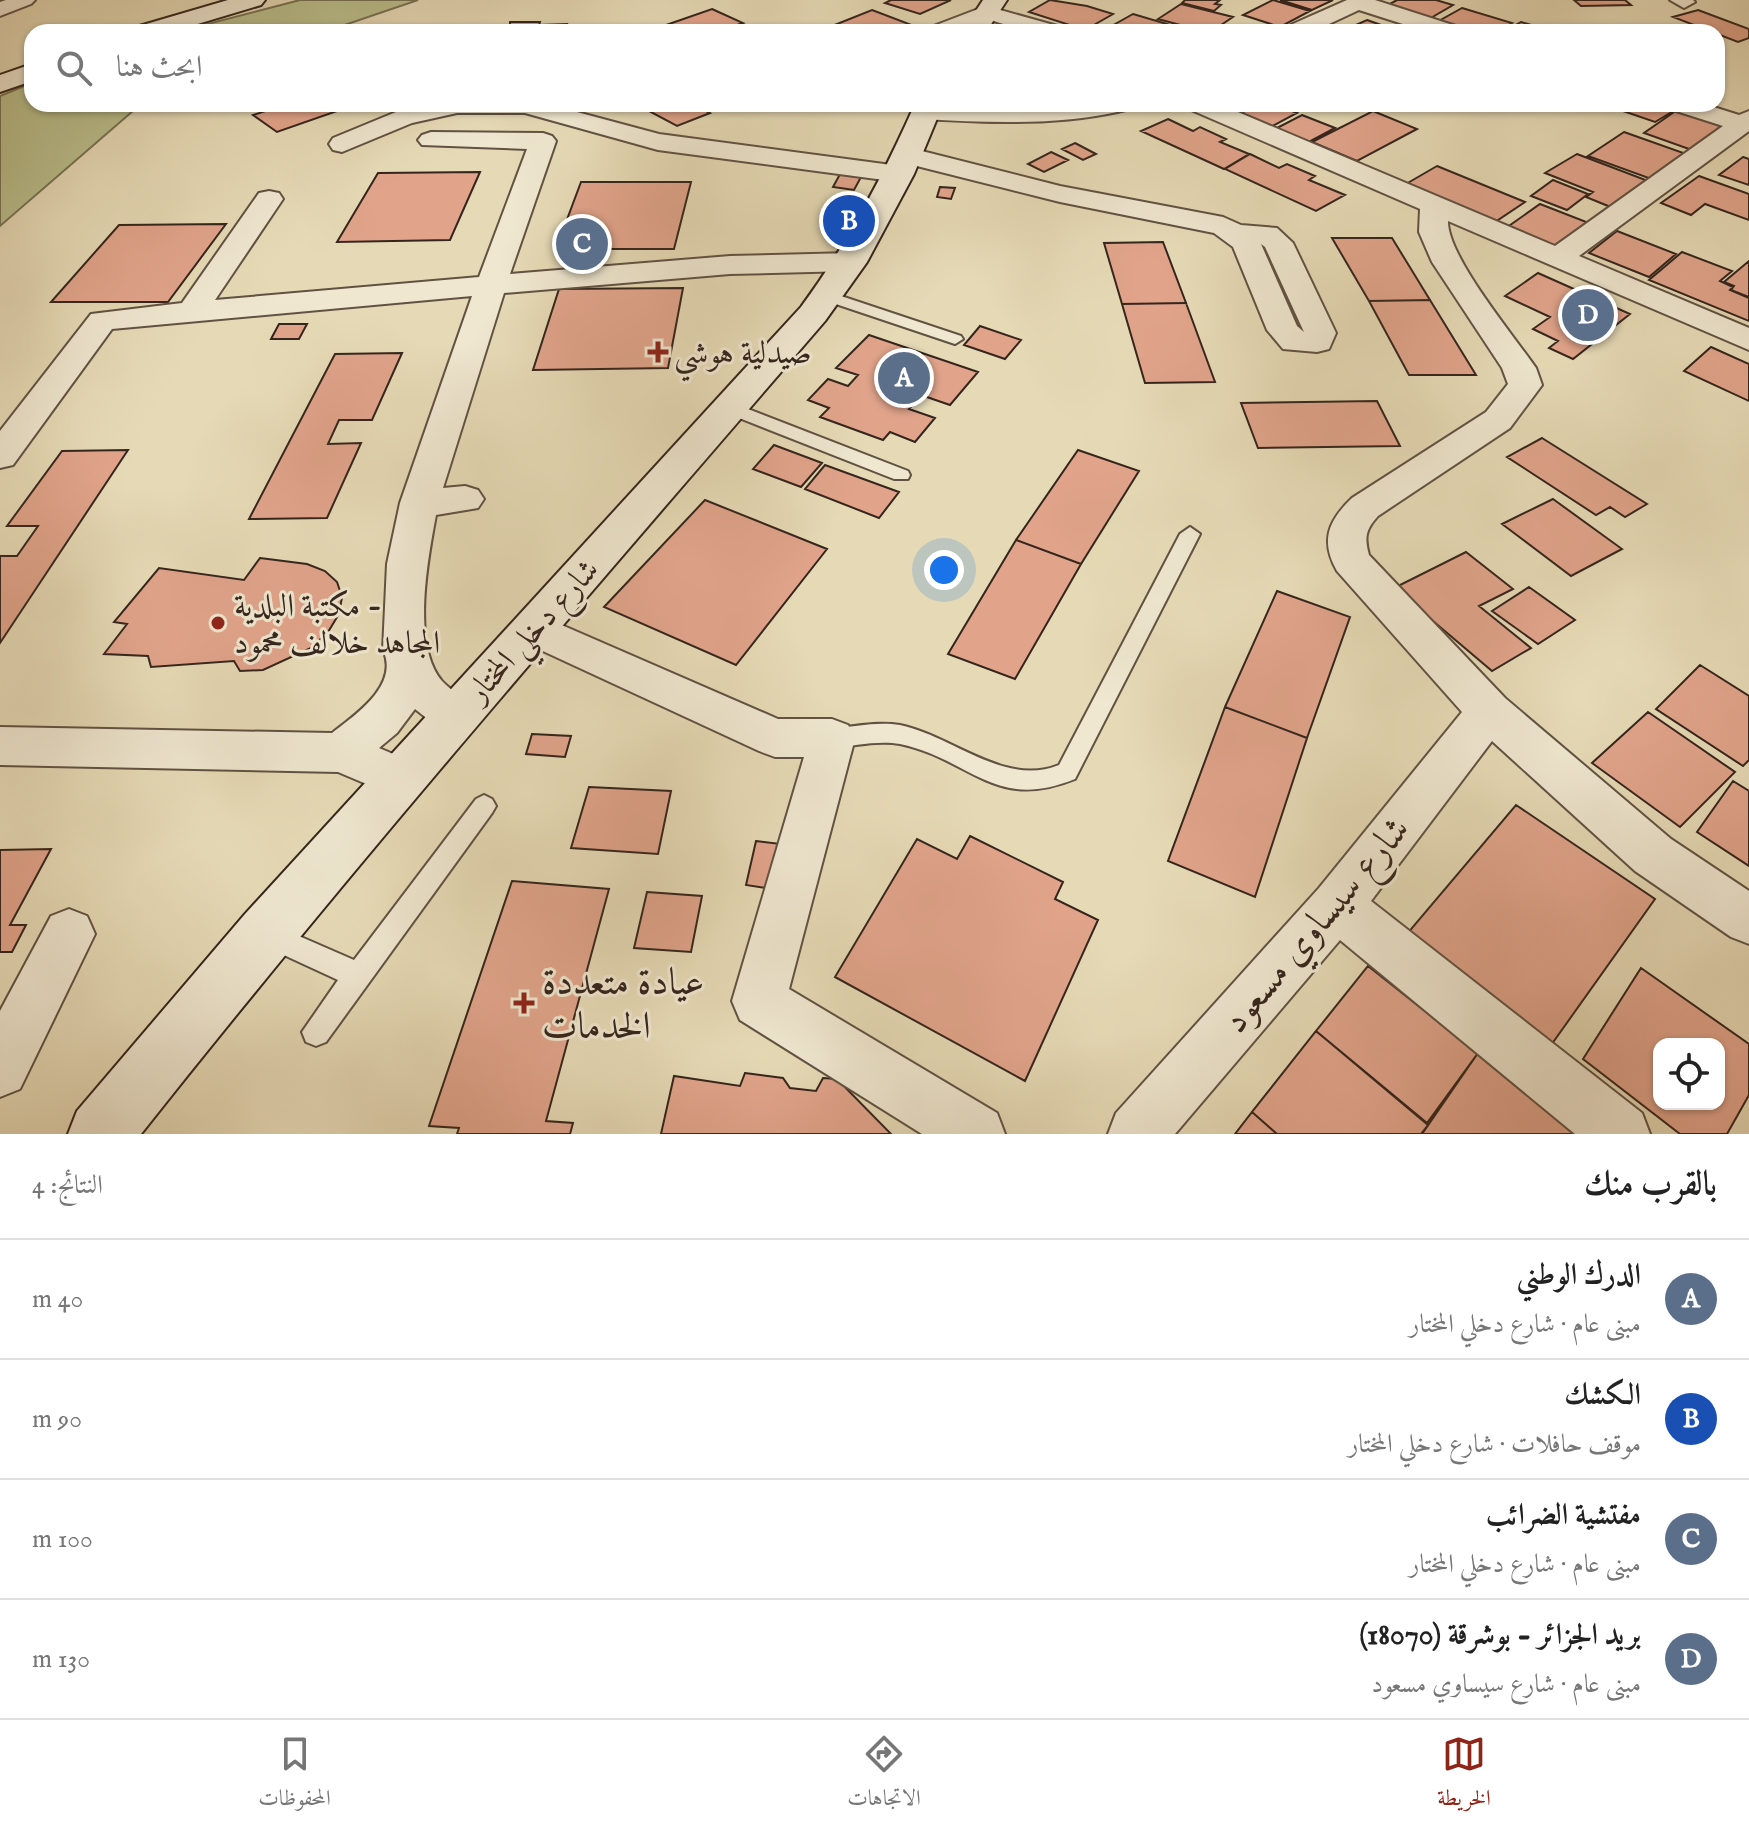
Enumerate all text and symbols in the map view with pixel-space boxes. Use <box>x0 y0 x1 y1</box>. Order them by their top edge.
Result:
search box <box>24 24 1725 112</box>
icon: search <box>52 46 96 90</box>
text: ابحث هنا <box>116 49 203 87</box>
pin: B <box>823 191 875 251</box>
pin: C <box>556 214 608 274</box>
pin: D <box>1562 285 1614 345</box>
place label: صيدلية هوشي <box>674 334 812 382</box>
marker: صيدلية هوشي <box>649 343 667 361</box>
pin: A <box>878 348 930 408</box>
your location <box>924 550 964 590</box>
street label: شارع دخلي المختار <box>457 551 615 720</box>
place label: مكتبة البلدية - المجاهد خلالف محمود <box>234 587 440 665</box>
marker: مكتبة البلدية - المجاهد خلالف محمود <box>209 614 227 632</box>
street label: شارع سيساوي مسعود <box>1213 808 1425 1047</box>
place label: عيادة متعددة الخدمات <box>542 960 705 1052</box>
marker: عيادة متعددة الخدمات <box>513 992 535 1014</box>
map controls <box>1653 1038 1725 1110</box>
button: locate <box>1653 1038 1725 1110</box>
text: بالقرب منك <box>1584 1163 1717 1206</box>
text: النتائج: 4 <box>32 1169 103 1202</box>
text: الدرك الوطني <box>1516 1257 1641 1295</box>
text: 40 m <box>32 1283 83 1316</box>
text: A <box>1682 1283 1700 1316</box>
text: مبنى عام · شارع دخلي المختار <box>1409 1308 1641 1341</box>
text: الكشك <box>1564 1377 1641 1415</box>
text: 90 m <box>32 1403 82 1436</box>
text: B <box>1682 1403 1700 1436</box>
text: موقف حافلات · شارع دخلي المختار <box>1348 1428 1641 1461</box>
text: مفتشية الضرائب <box>1486 1497 1641 1535</box>
text: 100 m <box>32 1523 93 1556</box>
text: C <box>1682 1523 1700 1556</box>
text: مبنى عام · شارع دخلي المختار <box>1409 1548 1641 1581</box>
text: بريد الجزائر - بوشرقة (18070) <box>1359 1617 1641 1655</box>
text: 130 m <box>32 1643 90 1676</box>
text: D <box>1681 1643 1701 1676</box>
text: مبنى عام · شارع سيساوي مسعود <box>1371 1668 1641 1701</box>
tab: المحفوظات <box>258 1732 331 1819</box>
tab: الاتجاهات <box>847 1732 921 1819</box>
tab: الخريطة <box>1437 1732 1491 1819</box>

